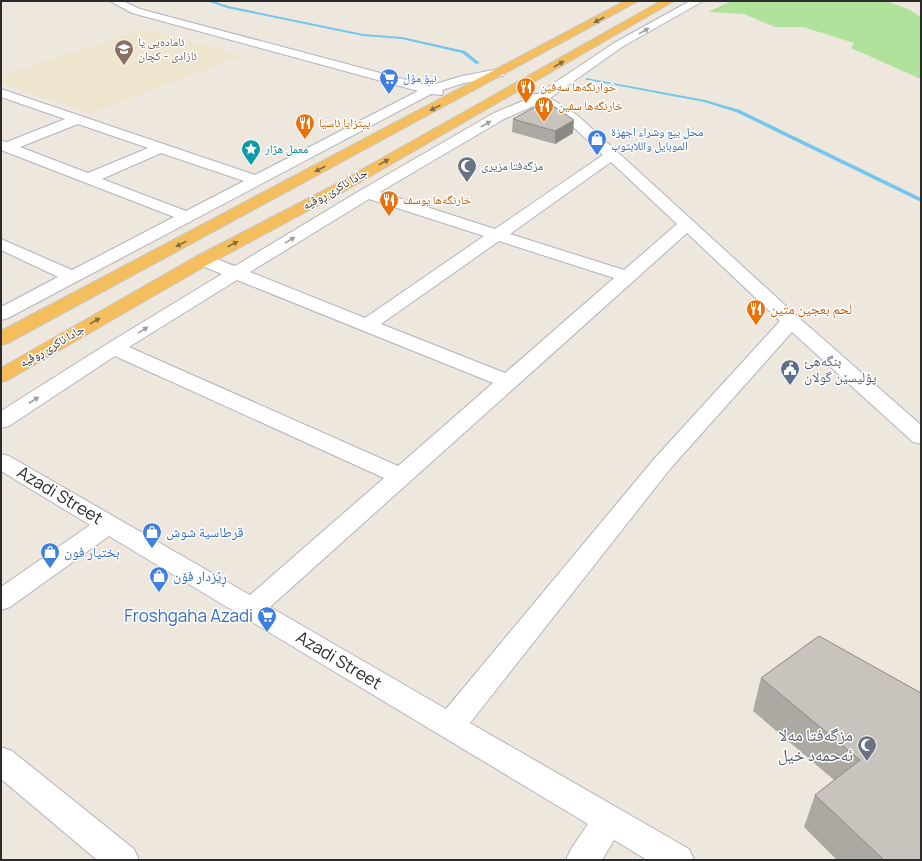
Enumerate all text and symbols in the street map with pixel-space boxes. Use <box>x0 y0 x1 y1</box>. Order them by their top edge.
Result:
one-way arrow <box>593 16 605 23</box>
one-way arrow <box>638 28 650 35</box>
place label: ئامادەیی یا ئازادی - کچان <box>138 33 197 64</box>
school or university icon: ئامادەیی یا ئازادی - کچان <box>113 38 135 66</box>
one-way arrow <box>553 61 565 68</box>
supermarket icon: نیۆ مۆل <box>378 67 400 95</box>
place label: نیۆ مۆل <box>403 69 437 86</box>
restaurant icon: خوارنگەھا سەفین <box>515 76 537 104</box>
place label: خوارنگەھا سەفین <box>540 78 617 95</box>
restaurant icon: خارنگەها سفين <box>533 95 555 123</box>
place label: خارنگەها سفين <box>558 97 623 114</box>
one-way arrow <box>429 104 441 111</box>
restaurant icon: پیتزایا ئاسیا <box>294 112 316 140</box>
place label: پیتزایا ئاسیا <box>319 114 371 131</box>
one-way arrow <box>480 120 492 127</box>
place label: محل بيع وشراء اجهزة الموبايل واللابتوب <box>611 123 703 154</box>
shop icon: محل بيع وشراء اجهزة الموبايل واللابتوب <box>586 128 608 156</box>
place icon: معمل هژار <box>240 138 262 166</box>
place label: معمل هژار <box>264 140 308 157</box>
mosque icon: مزگەفتا مزیری <box>456 155 478 183</box>
place label: مزگەفتا مزیری <box>481 157 543 174</box>
one-way arrow <box>379 159 390 166</box>
street label: جادا ئاکرێ ڕوڤیە <box>299 164 371 215</box>
one-way arrow <box>314 165 326 172</box>
restaurant icon: خارنگەها یوسف <box>378 189 400 217</box>
place label: خارنگەها یوسف <box>403 191 472 208</box>
one-way arrow <box>285 236 295 244</box>
one-way arrow <box>175 240 187 247</box>
one-way arrow <box>227 241 239 248</box>
restaurant icon: لحم بعجين متين <box>745 298 767 326</box>
place label: لحم بعجين متين <box>770 299 852 319</box>
one-way arrow <box>89 318 101 325</box>
street label: جادا ئاکرێ ڕوڤیە <box>16 320 88 372</box>
one-way arrow <box>138 326 148 334</box>
place label: بنگە‌ھێ پۆلیسێن گولان <box>804 351 877 386</box>
public building icon: بنگە‌ھێ پۆلیسێن گولان <box>779 358 801 386</box>
one-way arrow <box>29 396 39 404</box>
street label: Azadi Street <box>13 460 108 529</box>
shop icon: قرطاسية شوش <box>141 521 163 549</box>
place label: قرطاسية شوش <box>166 522 244 541</box>
shop icon: بختيار فون <box>39 541 61 569</box>
place label: بختيار فون <box>64 542 120 561</box>
shop icon: ڕێزدار فۆن <box>148 565 170 593</box>
place label: ڕێزدار فۆن <box>173 566 227 588</box>
place label: Froshgaha Azadi <box>124 604 253 627</box>
supermarket icon: Froshgaha Azadi <box>256 605 278 633</box>
street label: Azadi Street <box>292 625 387 694</box>
place label: مزگەفتا مەلا ئەحمەد خیل <box>778 723 853 766</box>
mosque icon: مزگەفتا مەلا ئەحمەد خیل <box>856 734 878 762</box>

